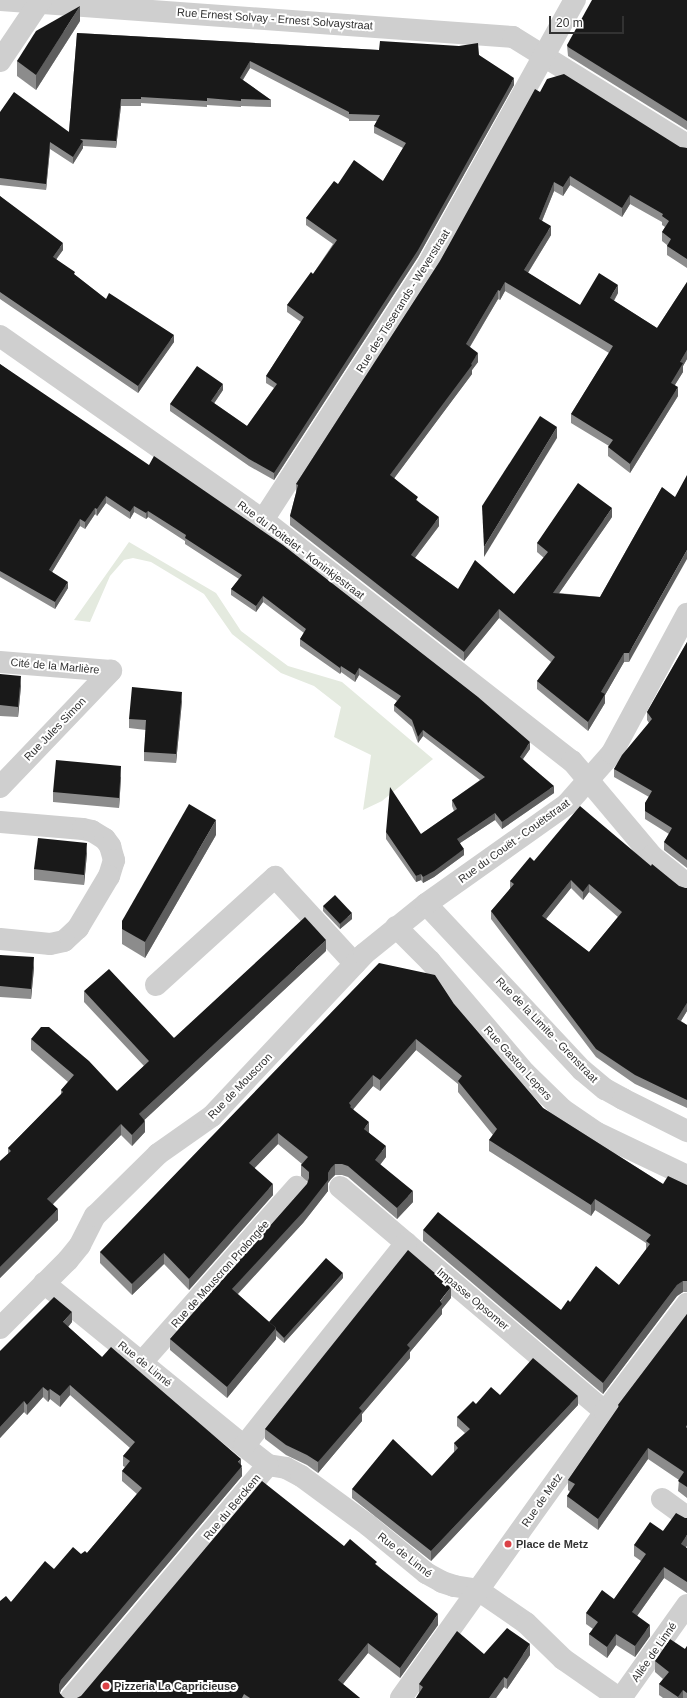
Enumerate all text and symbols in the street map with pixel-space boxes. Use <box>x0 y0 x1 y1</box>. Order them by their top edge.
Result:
street label: Rue Ernest Solvay - Ernest Solvaystraat <box>177 6 373 32</box>
scale bar <box>551 8 626 34</box>
text: 20 m <box>556 16 583 30</box>
street label: Rue des Tisserands - Weverstraat <box>353 227 453 375</box>
street label: Rue du Roitelet - Koninkjestraat <box>235 498 367 602</box>
street label: Cité de la Marlière <box>10 656 100 676</box>
street label: Rue Jules Simon <box>21 695 89 763</box>
street label: Rue du Couët - Couëtstraat <box>456 796 572 886</box>
street label: Rue de la Limite - Grenstraat <box>493 975 601 1085</box>
street label: Rue Gaston Lepers <box>481 1023 555 1103</box>
street label: Rue de Mouscron <box>205 1050 275 1122</box>
street label: Rue de Mouscron Prolongée <box>168 1218 272 1330</box>
street label: Impasse Opsomer <box>434 1265 512 1333</box>
street label: Rue de Linné <box>115 1338 175 1390</box>
street label: Rue du Berckem <box>201 1471 263 1543</box>
street label: Rue de Metz <box>519 1471 565 1529</box>
street label: Rue de Linné <box>375 1530 435 1580</box>
place label: Place de Metz <box>516 1537 588 1551</box>
marker: Place de Metz <box>503 1539 513 1549</box>
street label: Allée de Linné <box>629 1620 679 1684</box>
place label: Pizzeria La Capricieuse <box>114 1679 236 1693</box>
marker: Pizzeria La Capricieuse <box>101 1681 111 1691</box>

